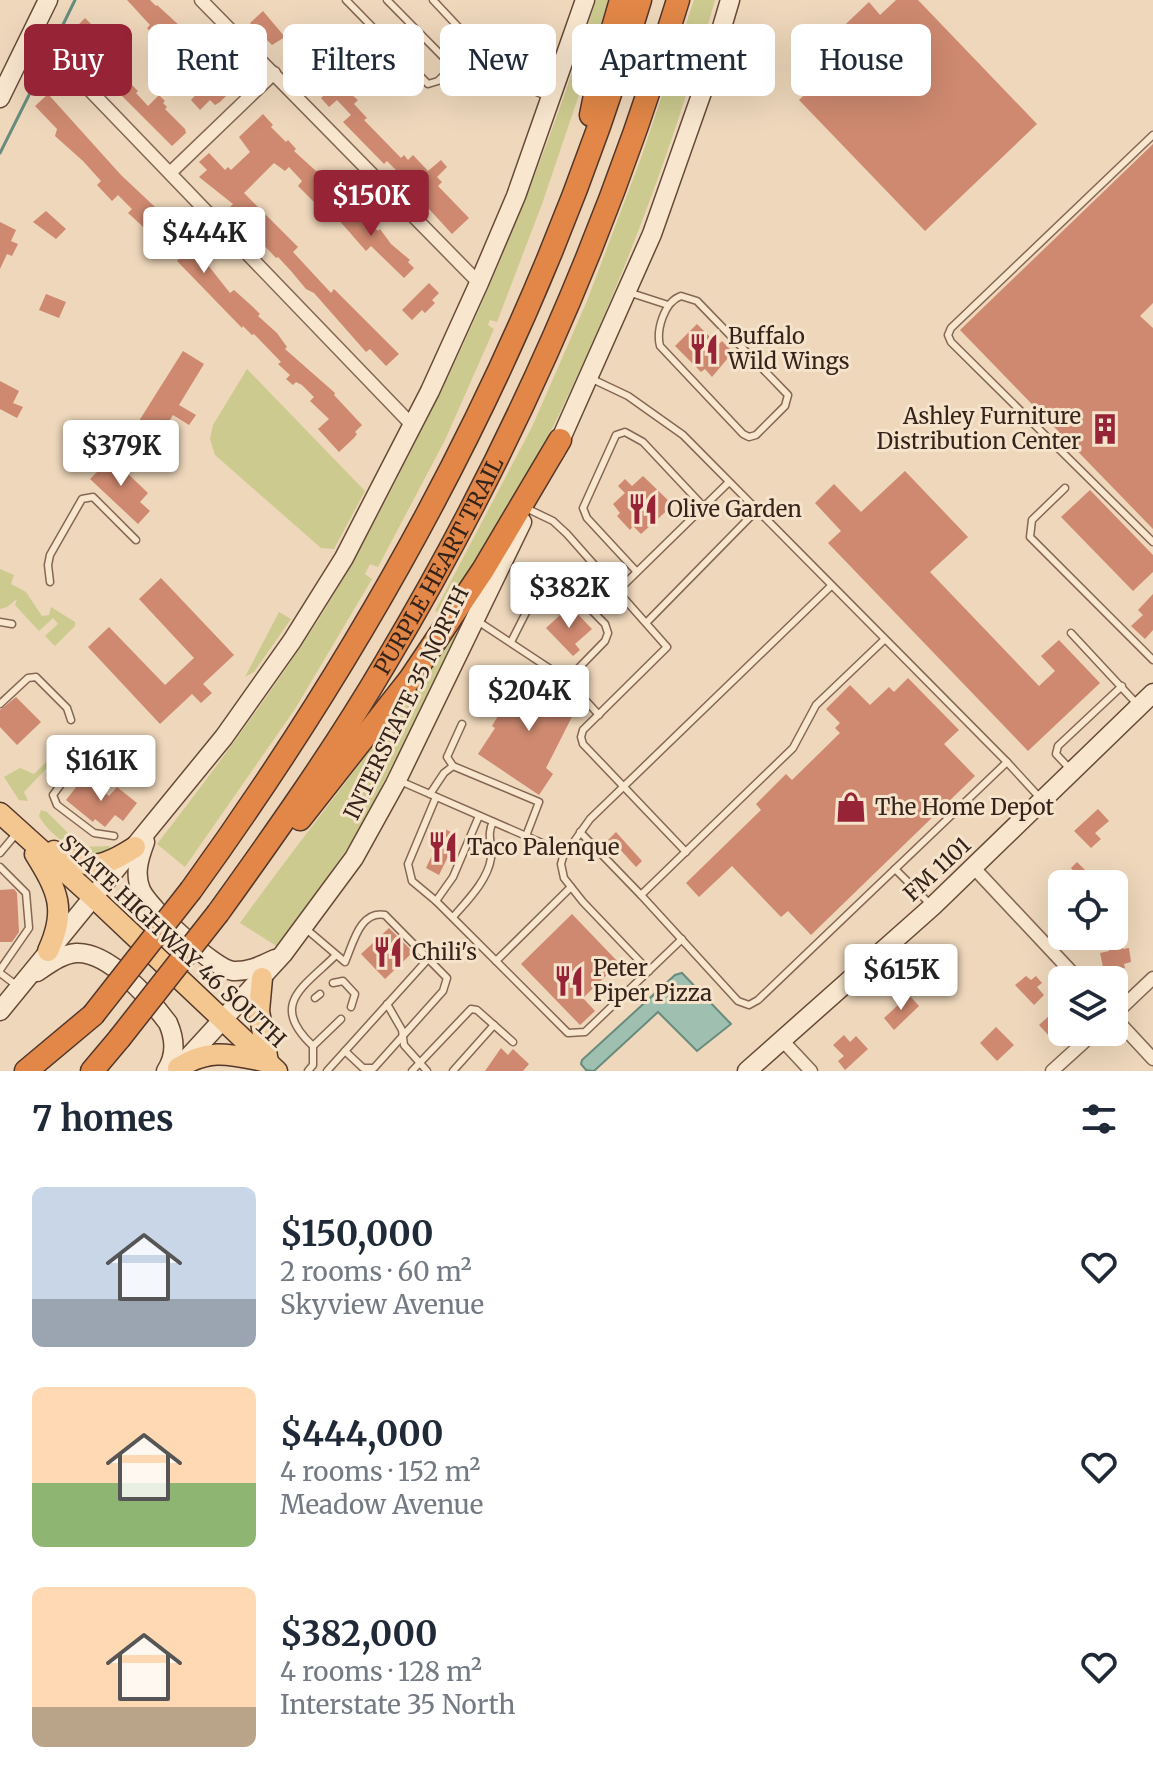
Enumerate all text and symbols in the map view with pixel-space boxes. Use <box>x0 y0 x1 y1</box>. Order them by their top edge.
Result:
chip: Buy <box>24 24 132 96</box>
chip: Rent <box>148 24 267 96</box>
chip: Filters <box>283 24 424 96</box>
chip: New <box>440 24 556 96</box>
chip: Apartment <box>572 24 775 96</box>
chip: House <box>791 24 931 96</box>
pin: $150K <box>315 170 427 238</box>
text: $150K <box>332 179 410 212</box>
pin: $444K <box>148 207 260 275</box>
text: $444K <box>161 216 247 249</box>
place label: Buffalo Wild Wings <box>727 322 850 375</box>
restaurant icon: Buffalo Wild Wings <box>687 332 721 366</box>
place label: Ashley Furniture Distribution Center <box>877 402 1081 455</box>
building icon: Ashley Furniture Distribution Center <box>1088 412 1122 446</box>
pin: $379K <box>65 420 177 488</box>
text: $379K <box>81 429 161 462</box>
street label: PURPLE HEART TRAIL <box>368 452 510 680</box>
restaurant icon: Olive Garden <box>626 492 660 526</box>
place label: Olive Garden <box>667 495 802 523</box>
pin: $382K <box>513 562 625 630</box>
text: $382K <box>528 571 610 604</box>
street label: INTERSTATE 35 NORTH <box>337 582 475 824</box>
pin: $204K <box>473 665 585 733</box>
text: $204K <box>487 674 571 707</box>
pin: $161K <box>45 735 157 803</box>
text: $161K <box>64 744 138 777</box>
shop icon: The Home Depot <box>834 790 868 824</box>
place label: The Home Depot <box>875 793 1055 821</box>
street label: STATE HIGHWAY 46 SOUTH <box>54 829 292 1053</box>
restaurant icon: Taco Palenque <box>426 830 460 864</box>
street label: FM 1101 <box>898 831 976 907</box>
place label: Taco Palenque <box>467 833 620 861</box>
map controls <box>1048 870 1128 1046</box>
button: locate <box>1048 870 1128 950</box>
restaurant icon: Chili's <box>371 935 405 969</box>
place label: Chili's <box>412 938 477 966</box>
pin: $615K <box>845 944 957 1012</box>
text: $615K <box>863 953 939 986</box>
place label: Peter Piper Pizza <box>593 954 712 1007</box>
restaurant icon: Peter Piper Pizza <box>552 964 586 998</box>
button: layers <box>1048 966 1128 1046</box>
icon: filters <box>1077 1097 1121 1141</box>
text: 7 homes <box>32 1098 174 1140</box>
text: $150,000 <box>280 1213 434 1255</box>
icon: home <box>96 1219 192 1315</box>
icon: heart <box>1077 1245 1121 1289</box>
text: 2 rooms · 60 m² <box>280 1255 472 1288</box>
text: Skyview Avenue <box>280 1288 484 1321</box>
text: $444,000 <box>280 1413 444 1455</box>
icon: home <box>96 1419 192 1515</box>
icon: heart <box>1077 1445 1121 1489</box>
text: 4 rooms · 152 m² <box>280 1455 480 1488</box>
text: Meadow Avenue <box>280 1488 483 1521</box>
text: $382,000 <box>280 1613 438 1655</box>
icon: home <box>96 1619 192 1715</box>
icon: heart <box>1077 1645 1121 1689</box>
text: 4 rooms · 128 m² <box>280 1655 482 1688</box>
text: Interstate 35 North <box>280 1688 516 1721</box>

